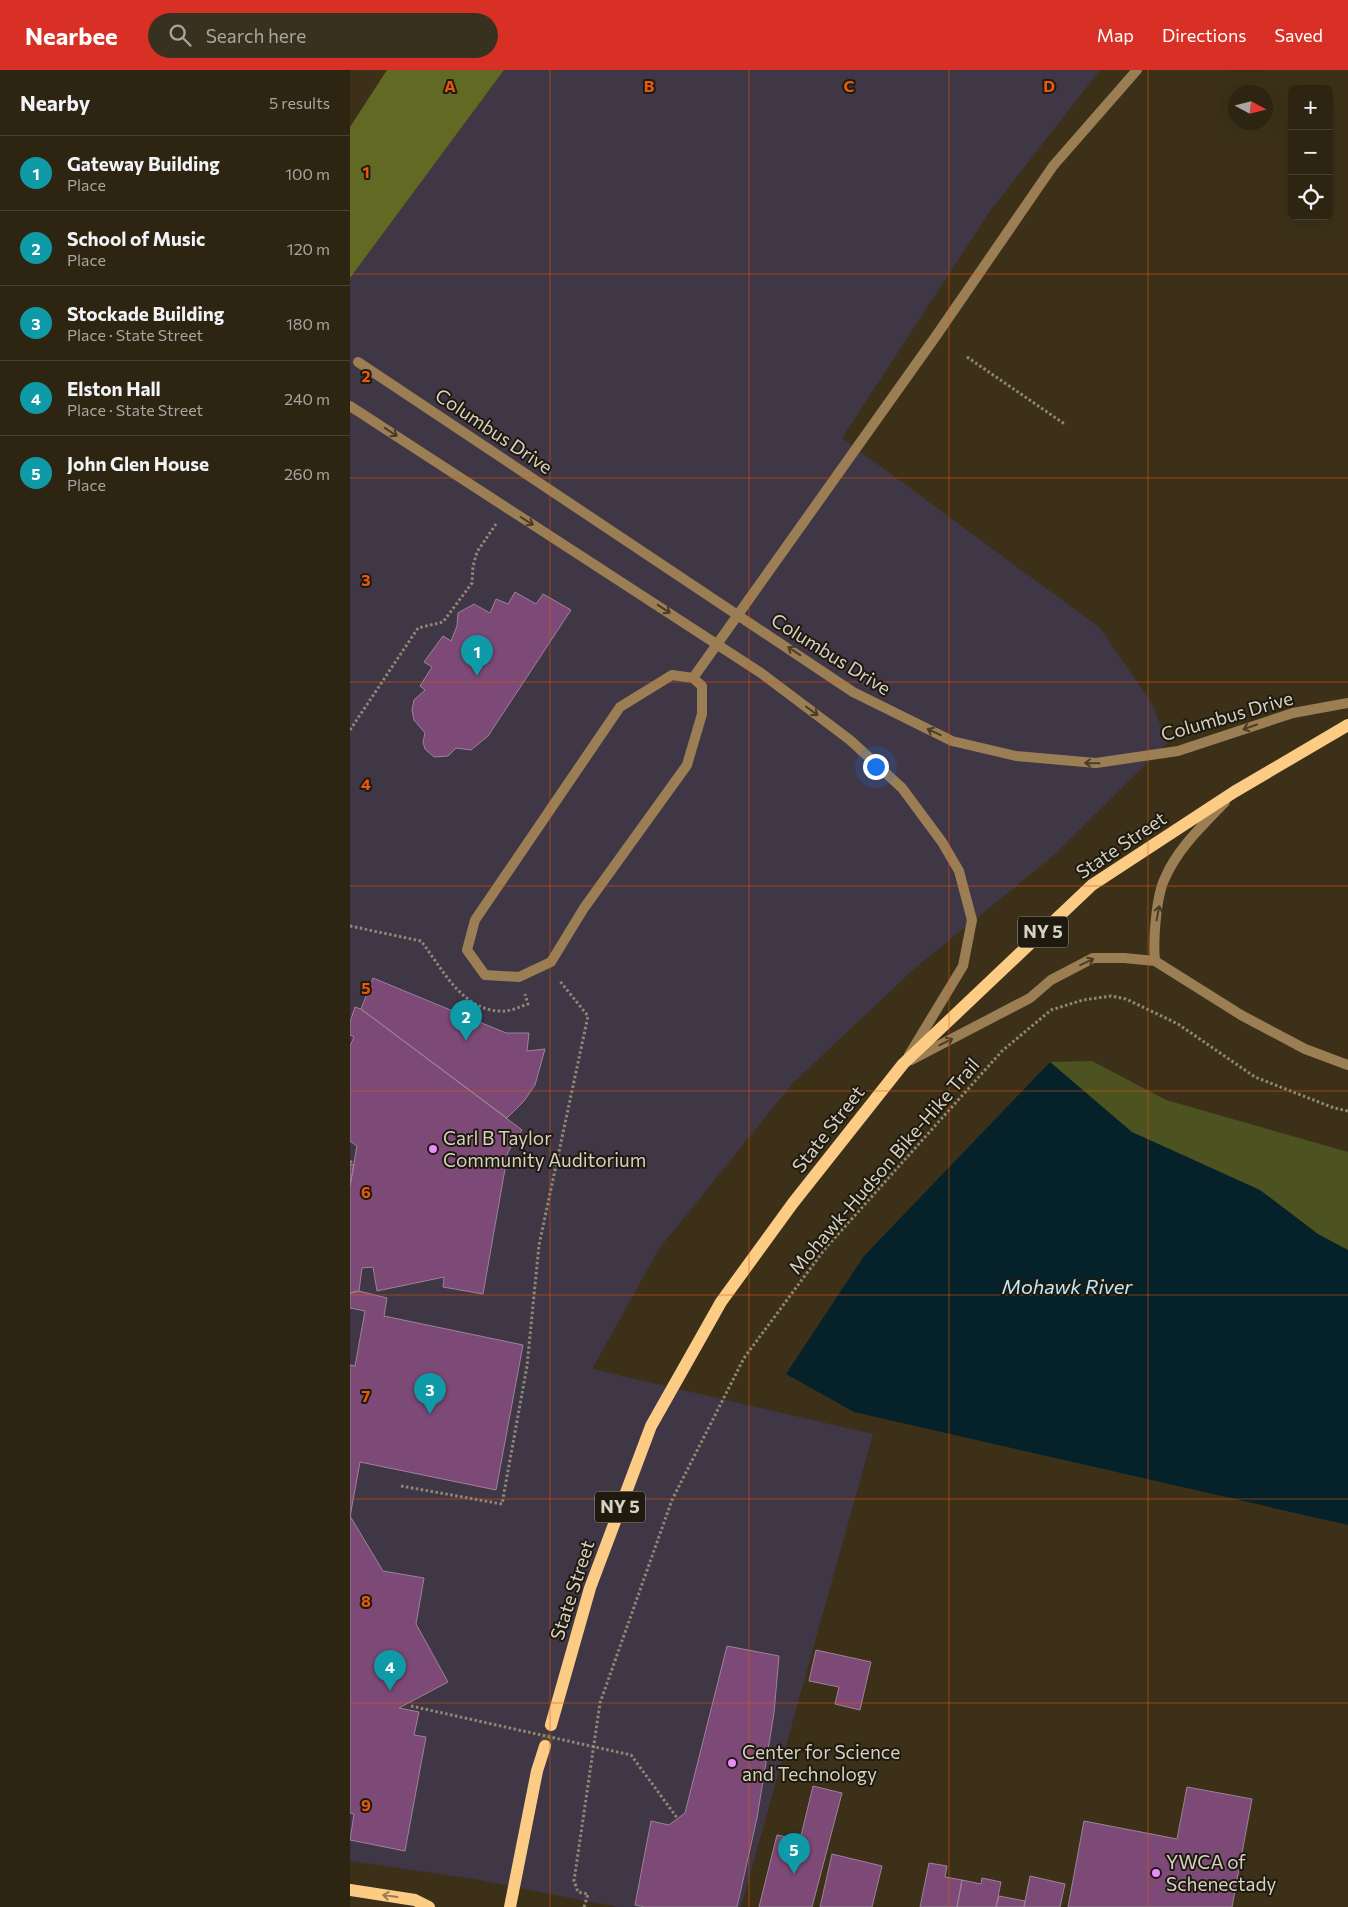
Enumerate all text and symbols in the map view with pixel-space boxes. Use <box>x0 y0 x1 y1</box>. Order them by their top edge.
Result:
search box <box>148 13 498 58</box>
text: Nearbee <box>25 21 118 50</box>
icon: search <box>166 21 194 49</box>
text: Search here <box>206 24 306 47</box>
text: Map <box>1097 24 1134 46</box>
text: Directions <box>1162 24 1246 46</box>
text: Saved <box>1274 24 1323 46</box>
text: A <box>444 76 456 95</box>
text: B <box>644 76 655 95</box>
text: C <box>844 76 855 95</box>
text: D <box>1043 76 1055 95</box>
north arrow <box>1228 85 1273 130</box>
map controls <box>1288 85 1333 220</box>
button: + <box>1288 85 1333 130</box>
text: Nearby <box>20 90 90 115</box>
text: 5 results <box>269 93 330 112</box>
button: − <box>1288 130 1333 175</box>
text: Gateway Building <box>67 152 220 175</box>
text: 1 <box>362 162 370 181</box>
text: 1 <box>32 164 40 183</box>
text: 100 m <box>285 164 330 183</box>
text: Place <box>67 175 106 194</box>
button: locate <box>1288 175 1333 220</box>
text: School of Music <box>67 227 205 250</box>
text: 2 <box>31 239 41 258</box>
text: 120 m <box>287 239 330 258</box>
text: Place <box>67 250 106 269</box>
text: Stockade Building <box>67 302 224 325</box>
text: 3 <box>31 314 41 333</box>
text: 180 m <box>286 314 330 333</box>
text: Place · State Street <box>67 325 203 344</box>
text: 2 <box>361 366 371 385</box>
text: Elston Hall <box>67 377 161 400</box>
street label: Columbus Drive <box>431 383 557 478</box>
text: 4 <box>31 389 41 408</box>
text: 240 m <box>284 389 330 408</box>
text: Place · State Street <box>67 400 203 419</box>
one-way arrow <box>384 427 398 437</box>
text: John Glen House <box>67 452 209 475</box>
text: 5 <box>31 464 41 483</box>
text: 260 m <box>284 464 330 483</box>
text: Place <box>67 475 106 494</box>
one-way arrow <box>520 516 534 526</box>
text: 3 <box>361 570 371 589</box>
one-way arrow <box>656 604 670 614</box>
street label: Columbus Drive <box>767 608 895 699</box>
pin: 1 <box>461 635 493 676</box>
one-way arrow <box>787 646 801 656</box>
street label: Columbus Drive <box>1158 686 1296 745</box>
one-way arrow <box>805 706 819 716</box>
one-way arrow <box>1243 723 1258 732</box>
one-way arrow <box>927 727 942 737</box>
your location <box>863 754 889 780</box>
one-way arrow <box>1085 758 1101 767</box>
text: 4 <box>361 774 371 793</box>
street label: State Street <box>1071 806 1170 883</box>
one-way arrow <box>1153 905 1163 921</box>
road number: NY 5 <box>1018 916 1068 948</box>
one-way arrow <box>1079 956 1094 966</box>
text: 5 <box>361 978 371 997</box>
pin: 2 <box>450 1000 482 1041</box>
one-way arrow <box>939 1037 954 1047</box>
street label: Mohawk-Hudson Bike-Hike Trail <box>783 1053 984 1278</box>
street label: State Street <box>787 1081 869 1177</box>
place label: Carl B Taylor Community Auditorium <box>443 1126 646 1171</box>
marker: Carl B Taylor Community Auditorium <box>427 1143 439 1155</box>
text: 6 <box>361 1182 371 1201</box>
water label: Mohawk River <box>1002 1274 1133 1298</box>
pin: 3 <box>414 1373 446 1414</box>
text: 7 <box>362 1386 371 1405</box>
road number: NY 5 <box>595 1491 645 1522</box>
street label: State Street <box>545 1537 599 1643</box>
text: 8 <box>361 1591 371 1610</box>
pin: 4 <box>374 1650 406 1691</box>
place label: Center for Science and Technology <box>742 1740 900 1785</box>
marker: Center for Science and Technology <box>726 1757 738 1769</box>
text: 9 <box>361 1795 371 1814</box>
pin: 5 <box>778 1833 810 1874</box>
place label: YWCA of Schenectady <box>1166 1850 1276 1895</box>
marker: YWCA of Schenectady <box>1150 1867 1162 1879</box>
one-way arrow <box>383 1891 399 1901</box>

